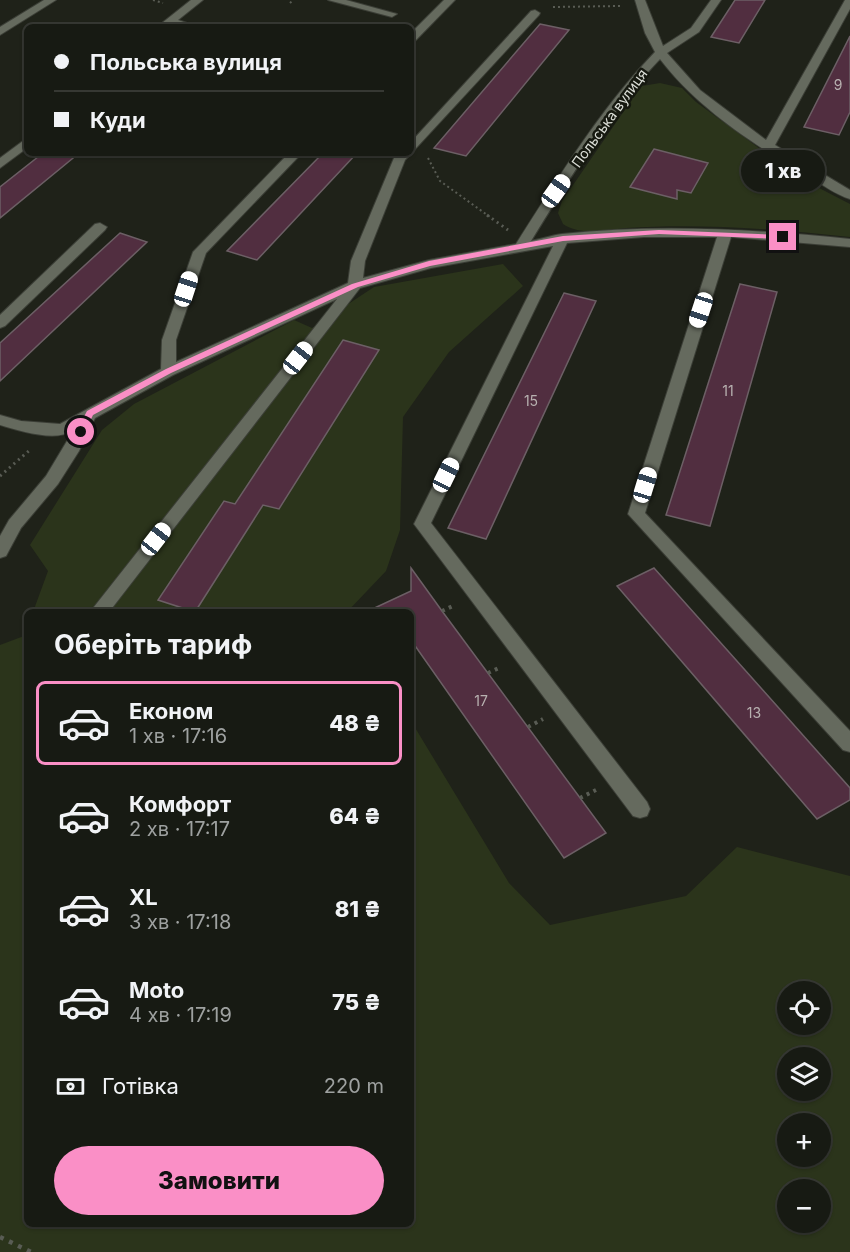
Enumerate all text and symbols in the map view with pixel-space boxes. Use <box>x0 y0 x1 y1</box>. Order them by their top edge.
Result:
text: Польська вулиця <box>90 49 282 75</box>
street label: Польська вулиця <box>568 65 650 171</box>
house number: 9 <box>834 76 842 93</box>
text: Куди <box>90 107 146 133</box>
callout: 1 хв <box>741 150 825 192</box>
text: 1 хв <box>765 159 801 183</box>
car <box>538 171 574 211</box>
route end <box>769 223 796 250</box>
car <box>172 269 200 309</box>
car <box>687 290 715 330</box>
car <box>280 338 316 378</box>
house number: 11 <box>722 382 734 399</box>
house number: 15 <box>524 392 538 409</box>
route start <box>67 418 94 445</box>
car <box>430 455 462 495</box>
car <box>631 465 659 505</box>
car <box>138 519 174 559</box>
text: Оберіть тариф <box>54 628 252 661</box>
house number: 17 <box>474 692 488 709</box>
icon: car <box>57 696 111 750</box>
text: Економ <box>129 698 213 724</box>
house number: 13 <box>747 704 761 721</box>
text: 48 ₴ <box>329 710 381 736</box>
text: 1 хв · 17:16 <box>129 724 227 748</box>
icon: car <box>57 789 111 843</box>
text: Комфорт <box>129 791 231 817</box>
text: 64 ₴ <box>329 803 381 829</box>
text: 2 хв · 17:17 <box>129 817 230 841</box>
icon: car <box>57 882 111 936</box>
text: XL <box>129 884 158 910</box>
text: 81 ₴ <box>335 896 381 922</box>
text: 3 хв · 17:18 <box>129 910 231 934</box>
icon: car <box>57 975 111 1029</box>
text: Moto <box>129 977 184 1003</box>
map controls <box>777 981 831 1233</box>
button: locate <box>777 981 831 1035</box>
text: 75 ₴ <box>332 989 381 1015</box>
text: 4 хв · 17:19 <box>129 1003 232 1027</box>
button: layers <box>777 1047 831 1101</box>
icon: cash <box>54 1070 87 1103</box>
text: Готівка <box>102 1073 179 1099</box>
text: 220 m <box>324 1074 384 1098</box>
button: + <box>777 1113 831 1167</box>
button: Замовити <box>54 1146 384 1215</box>
button: − <box>777 1179 831 1233</box>

